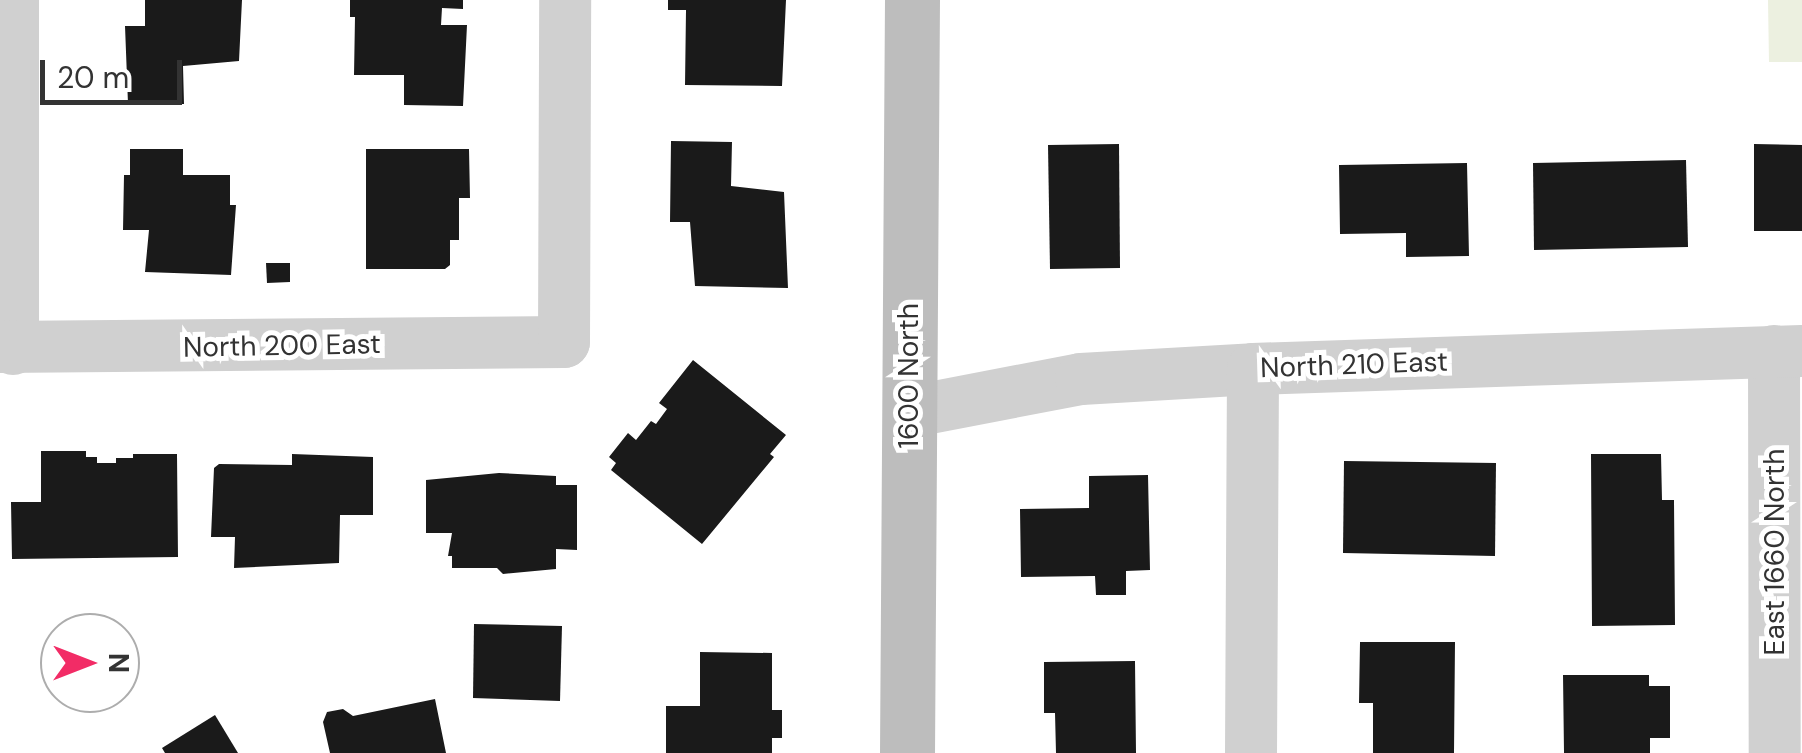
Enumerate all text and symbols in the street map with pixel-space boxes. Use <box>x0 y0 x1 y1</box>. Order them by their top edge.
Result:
scale bar <box>45 40 188 102</box>
text: 20 m <box>57 58 129 97</box>
street label: 1600 North <box>892 303 926 449</box>
street label: North 200 East <box>183 327 381 365</box>
street label: North 210 East <box>1260 345 1448 385</box>
street label: East 1660 North <box>1758 449 1792 655</box>
north arrow <box>40 613 140 713</box>
text: N <box>100 653 137 673</box>

